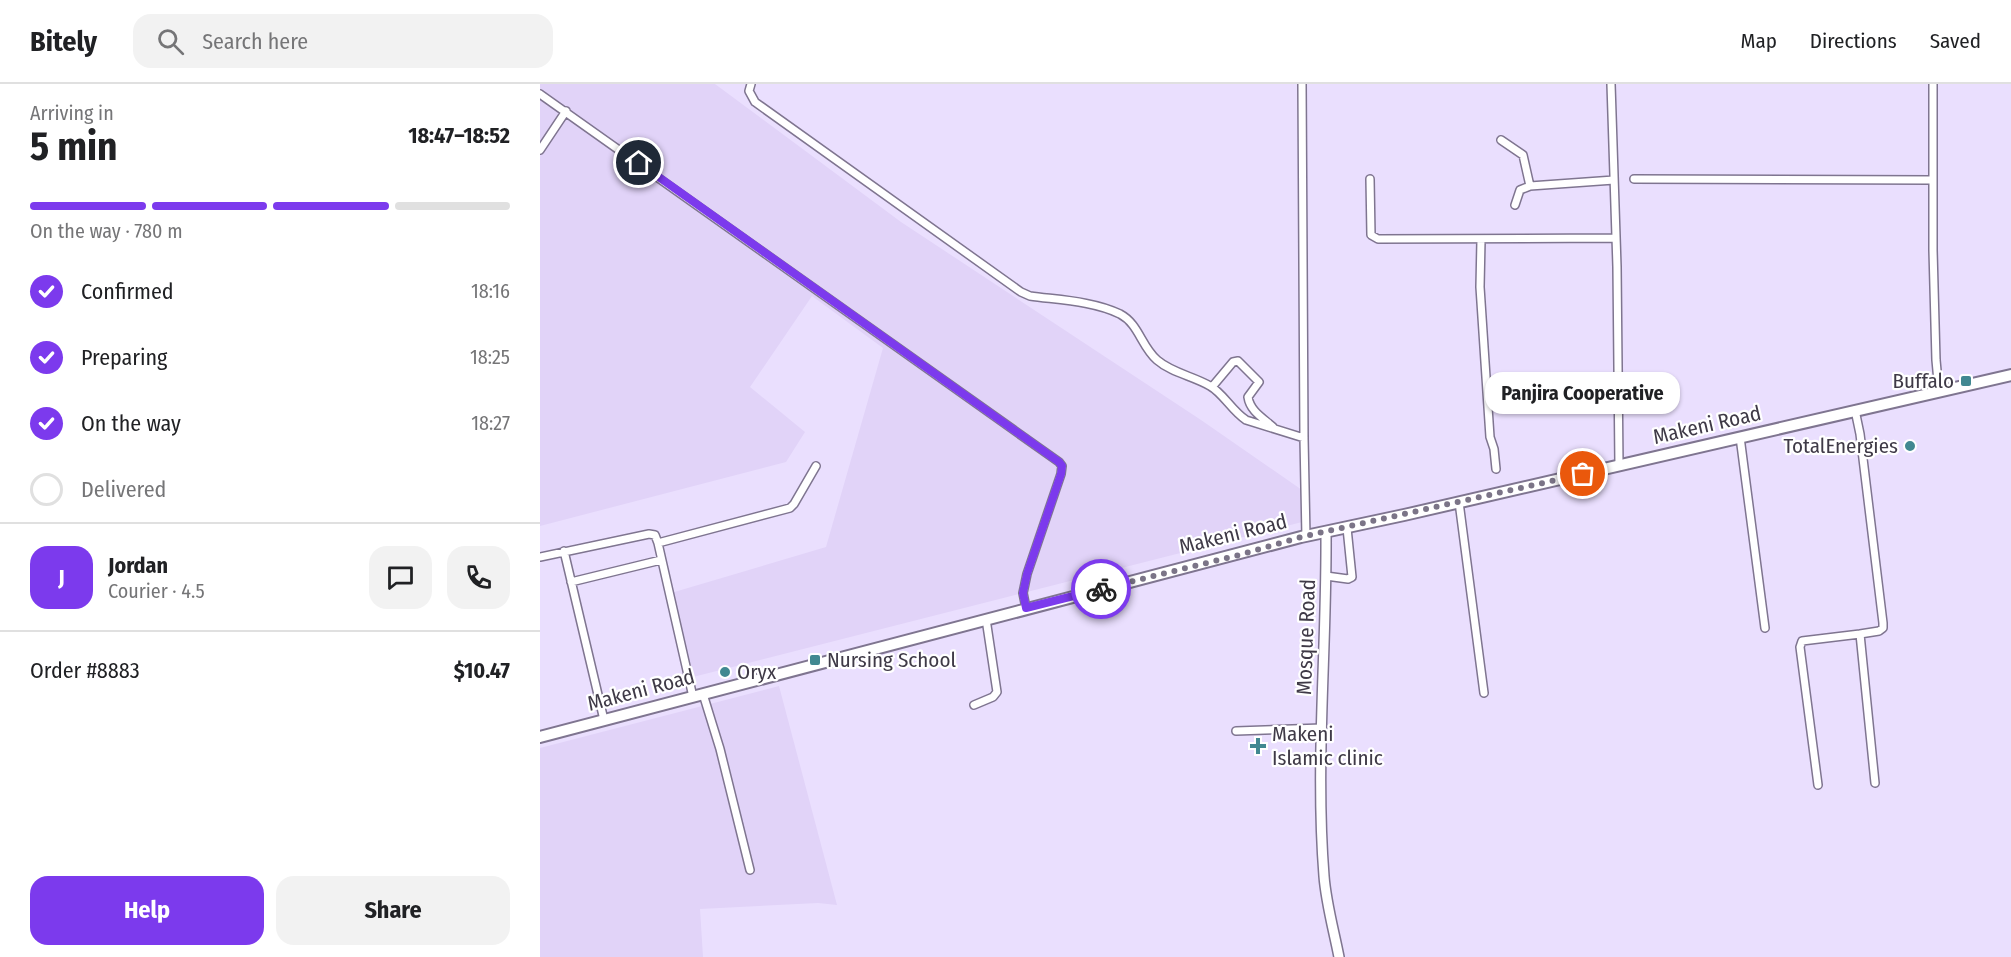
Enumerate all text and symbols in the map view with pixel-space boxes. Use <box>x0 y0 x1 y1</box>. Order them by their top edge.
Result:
search box <box>133 14 553 68</box>
text: Bitely <box>30 25 97 58</box>
icon: search <box>154 25 187 58</box>
text: Search here <box>202 28 308 55</box>
text: Map <box>1740 28 1777 54</box>
text: Directions <box>1810 28 1897 54</box>
text: Saved <box>1930 28 1981 54</box>
text: Arriving in <box>30 101 114 125</box>
text: 18:47–18:52 <box>408 122 510 149</box>
text: 5 min <box>30 124 118 170</box>
pin <box>613 137 664 188</box>
icon: home <box>622 146 655 179</box>
text: On the way · 780 m <box>30 219 183 243</box>
icon: check <box>30 275 63 308</box>
text: Confirmed <box>81 278 174 305</box>
text: 18:16 <box>471 279 510 303</box>
icon: check <box>30 341 63 374</box>
text: Preparing <box>81 344 167 371</box>
text: 18:25 <box>470 345 510 369</box>
place label: Buffalo <box>1893 368 1954 394</box>
callout: Panjira Cooperative <box>1486 372 1680 414</box>
marker: Buffalo <box>1959 374 1973 388</box>
text: Panjira Cooperative <box>1501 381 1664 405</box>
street label: Makeni Road <box>1650 400 1764 450</box>
icon: check <box>30 407 63 440</box>
text: On the way <box>81 410 181 437</box>
text: 18:27 <box>471 411 510 435</box>
place label: TotalEnergies <box>1783 433 1898 459</box>
marker: TotalEnergies <box>1903 439 1917 453</box>
pin <box>1557 448 1608 499</box>
icon: bag <box>1566 457 1599 490</box>
text: Delivered <box>81 476 166 503</box>
street label: Makeni Road <box>1176 508 1290 560</box>
button: chat <box>369 546 432 609</box>
button: phone <box>447 546 510 609</box>
text: Jordan <box>108 552 168 579</box>
courier <box>1071 559 1131 619</box>
text: J <box>58 564 65 591</box>
icon: bike <box>1085 573 1118 606</box>
text: Courier · 4.5 <box>108 579 205 603</box>
street label: Mosque Road <box>1291 579 1321 695</box>
place label: Nursing School <box>827 647 956 673</box>
marker: Nursing School <box>808 653 822 667</box>
text: Order #8883 <box>30 657 140 684</box>
text: $10.47 <box>454 657 510 684</box>
place label: Oryx <box>737 659 777 685</box>
street label: Makeni Road <box>584 663 698 717</box>
marker: Oryx <box>718 665 732 679</box>
place label: Makeni Islamic clinic <box>1272 721 1383 771</box>
marker: Makeni Islamic clinic <box>1249 737 1267 755</box>
button: Help <box>30 876 264 945</box>
button: Share <box>276 876 510 945</box>

